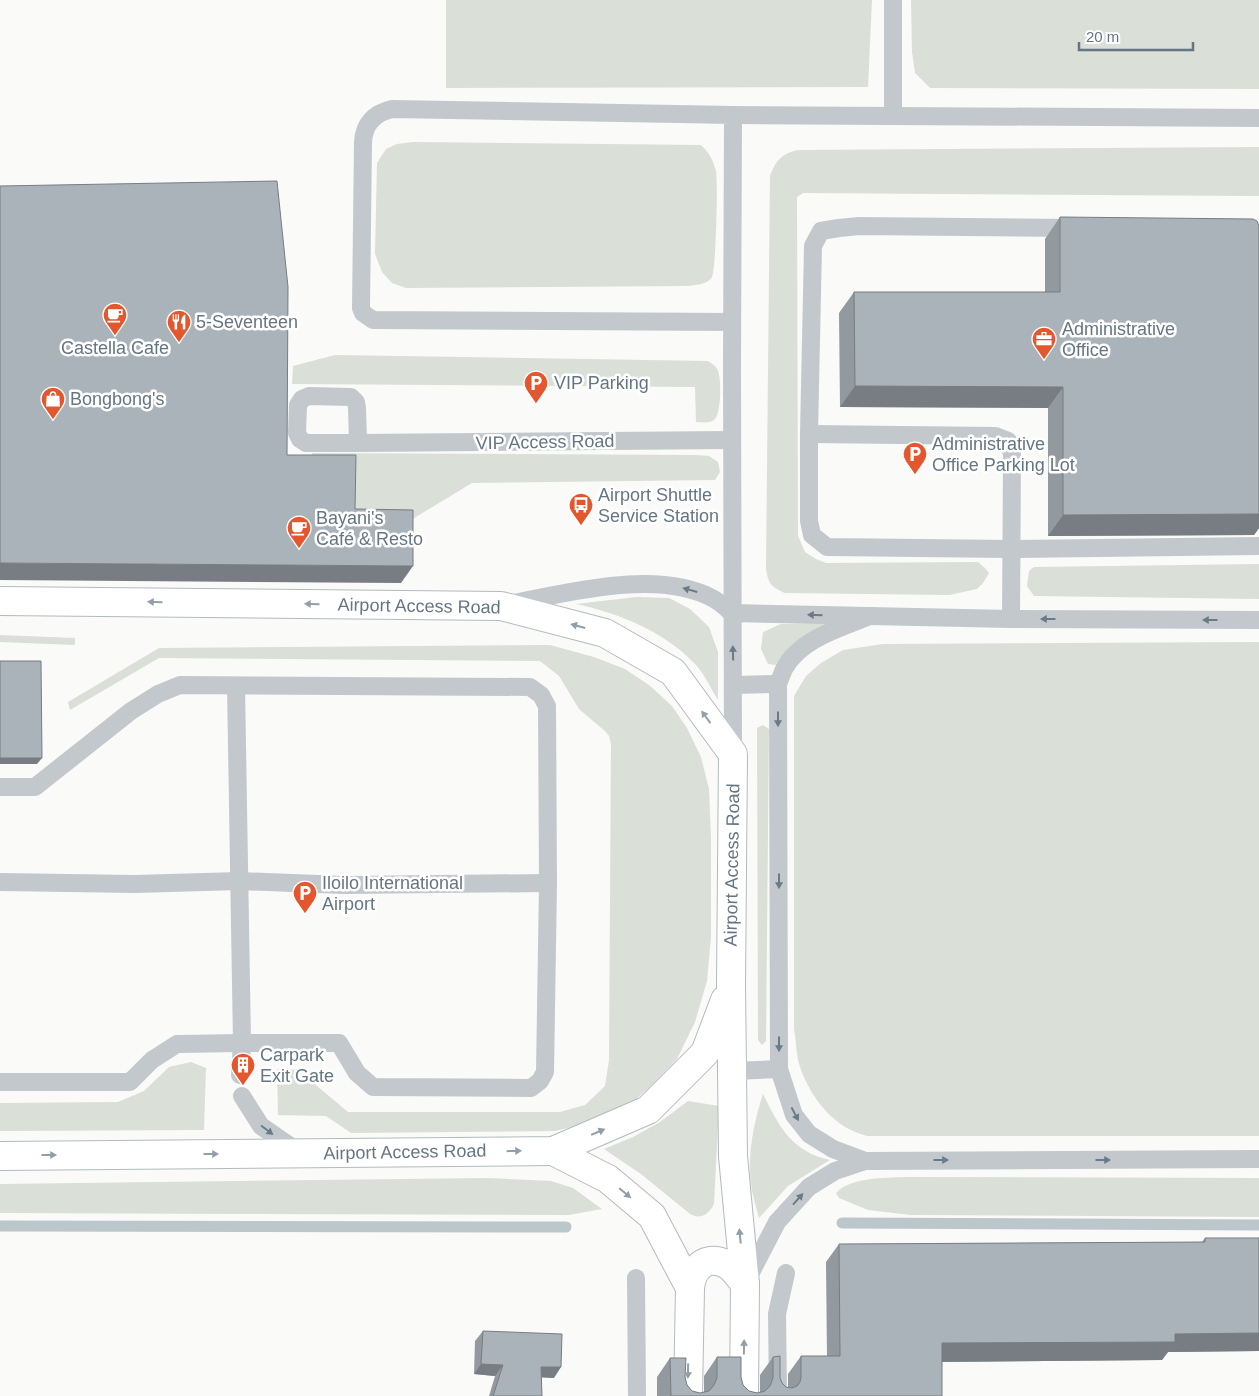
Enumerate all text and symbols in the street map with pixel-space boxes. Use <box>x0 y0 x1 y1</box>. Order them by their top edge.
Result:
scale bar <box>1079 20 1193 52</box>
text: 20 m <box>1086 28 1119 45</box>
cafe icon: Castella Cafe <box>102 302 128 336</box>
restaurant icon: 5-Seventeen <box>166 309 192 343</box>
place label: 5-Seventeen <box>196 312 298 332</box>
place label: Administrative Office <box>1062 319 1175 360</box>
office icon: Administrative Office <box>1031 326 1057 360</box>
place label: Castella Cafe <box>61 338 169 358</box>
parking icon: VIP Parking <box>523 370 549 404</box>
place label: VIP Parking <box>554 373 649 393</box>
shop icon: Bongbong's <box>40 386 66 420</box>
place label: Bongbong's <box>70 389 165 409</box>
street label: VIP Access Road <box>475 431 615 453</box>
place label: Administrative Office Parking Lot <box>932 434 1075 475</box>
parking icon: Administrative Office Parking Lot <box>902 441 928 475</box>
place label: Airport Shuttle Service Station <box>598 485 719 526</box>
bus stop icon: Airport Shuttle Service Station <box>568 492 594 526</box>
place label: Bayani's Café & Resto <box>316 508 423 549</box>
cafe icon: Bayani's Café & Resto <box>286 515 312 549</box>
one-way arrow <box>682 586 697 594</box>
street label: Airport Access Road <box>337 595 501 617</box>
one-way arrow <box>147 598 163 606</box>
one-way arrow <box>304 600 320 608</box>
one-way arrow <box>807 611 823 619</box>
one-way arrow <box>1040 615 1056 623</box>
one-way arrow <box>1202 616 1218 624</box>
one-way arrow <box>570 622 585 630</box>
one-way arrow <box>729 645 737 661</box>
one-way arrow <box>701 710 711 724</box>
one-way arrow <box>774 711 782 727</box>
street label: Airport Access Road <box>721 783 743 947</box>
place label: Iloilo International Airport <box>322 873 463 914</box>
one-way arrow <box>775 874 783 890</box>
parking icon: Iloilo International Airport <box>292 880 318 914</box>
one-way arrow <box>775 1036 783 1052</box>
place label: Carpark Exit Gate <box>260 1045 334 1086</box>
building icon: Carpark Exit Gate <box>230 1052 256 1086</box>
one-way arrow <box>791 1108 800 1121</box>
one-way arrow <box>260 1125 273 1135</box>
one-way arrow <box>591 1127 605 1135</box>
street label: Airport Access Road <box>323 1141 487 1163</box>
one-way arrow <box>506 1147 522 1155</box>
one-way arrow <box>203 1150 219 1158</box>
one-way arrow <box>41 1151 57 1159</box>
one-way arrow <box>933 1156 949 1164</box>
one-way arrow <box>1096 1156 1112 1164</box>
one-way arrow <box>618 1187 631 1198</box>
one-way arrow <box>792 1193 804 1205</box>
one-way arrow <box>736 1227 744 1243</box>
one-way arrow <box>740 1339 748 1355</box>
one-way arrow <box>684 1363 692 1379</box>

